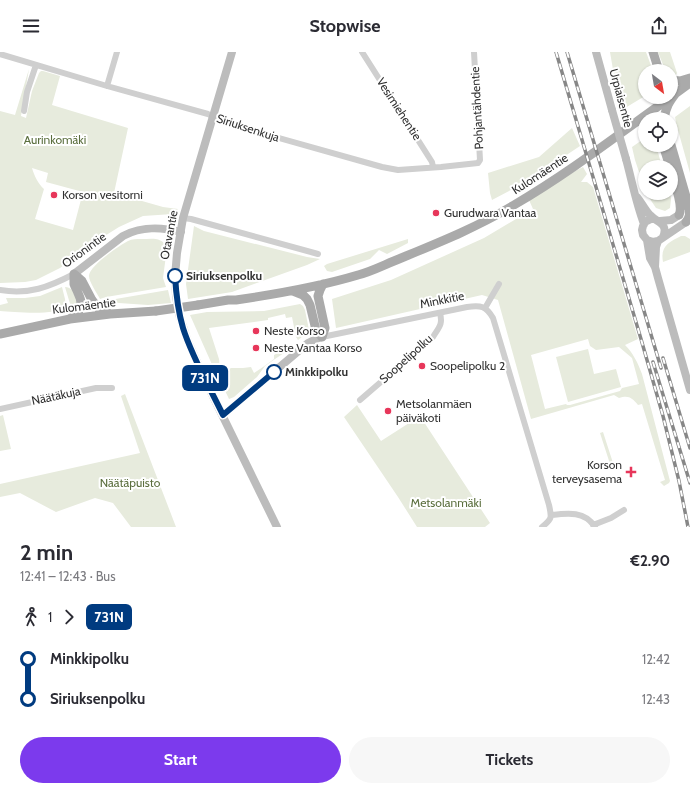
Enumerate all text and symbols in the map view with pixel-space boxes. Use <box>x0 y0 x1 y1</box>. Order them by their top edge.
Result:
icon: menu <box>20 15 42 37</box>
text: Stopwise <box>309 15 381 37</box>
icon: share <box>648 15 670 37</box>
north arrow <box>638 64 678 104</box>
map controls <box>638 64 678 200</box>
street label: Pohjantähdentie <box>467 66 486 150</box>
street label: Urpiaisentie <box>606 67 637 129</box>
street label: Vesimiehentie <box>374 75 425 143</box>
street label: Siriuksenkuja <box>215 110 282 145</box>
button: locate <box>638 112 678 152</box>
park label: Aurinkomäki <box>24 132 86 147</box>
street label: Kulomäentie <box>509 150 571 197</box>
button: layers <box>638 160 678 200</box>
place label: Korson vesitorni <box>62 187 143 202</box>
marker: Korson vesitorni <box>49 190 59 200</box>
place label: Gurudwara Vantaa <box>444 205 537 220</box>
marker: Gurudwara Vantaa <box>431 208 441 218</box>
street label: Otavantie <box>156 209 181 261</box>
street label: Orionintie <box>59 229 109 271</box>
marker: Siriuksenpolku <box>167 268 183 284</box>
place label: Siriuksenpolku <box>186 268 262 283</box>
street label: Minkkitie <box>418 288 465 311</box>
street label: Kulomäentie <box>51 294 117 317</box>
place label: Neste Korso <box>264 323 325 338</box>
marker: Neste Korso <box>251 326 261 336</box>
street label: Soopelipolku <box>376 331 435 386</box>
place label: Neste Vantaa Korso <box>264 340 362 355</box>
marker: Neste Vantaa Korso <box>251 343 261 353</box>
place label: Soopelipolku 2 <box>430 358 505 373</box>
marker: Soopelipolku 2 <box>417 361 427 371</box>
marker: Minkkipolku <box>266 364 282 380</box>
place label: Minkkipolku <box>285 364 348 379</box>
line badge: 731N <box>177 365 233 391</box>
text: 731N <box>190 369 220 387</box>
street label: Näätäkuja <box>30 383 82 408</box>
place label: Metsolanmäen päiväkoti <box>396 396 472 425</box>
marker: Metsolanmäen päiväkoti <box>383 406 393 416</box>
place label: Korson terveysasema <box>552 457 622 486</box>
marker: Korson terveysasema <box>625 466 637 478</box>
park label: Näätäpuisto <box>100 475 161 490</box>
park label: Metsolanmäki <box>411 495 481 510</box>
text: 2 min <box>20 539 73 566</box>
text: €2.90 <box>630 552 670 570</box>
text: 12:41 – 12:43 · Bus <box>20 568 116 584</box>
icon: walk <box>20 606 42 628</box>
icon: forward <box>58 606 80 628</box>
text: 731N <box>94 608 124 626</box>
text: 1 <box>48 609 52 625</box>
text: Minkkipolku <box>50 650 129 668</box>
text: 12:42 <box>642 651 670 667</box>
text: Siriuksenpolku <box>50 690 145 708</box>
text: 12:43 <box>642 691 670 707</box>
button: Start <box>20 737 341 783</box>
button: Tickets <box>349 737 670 783</box>

